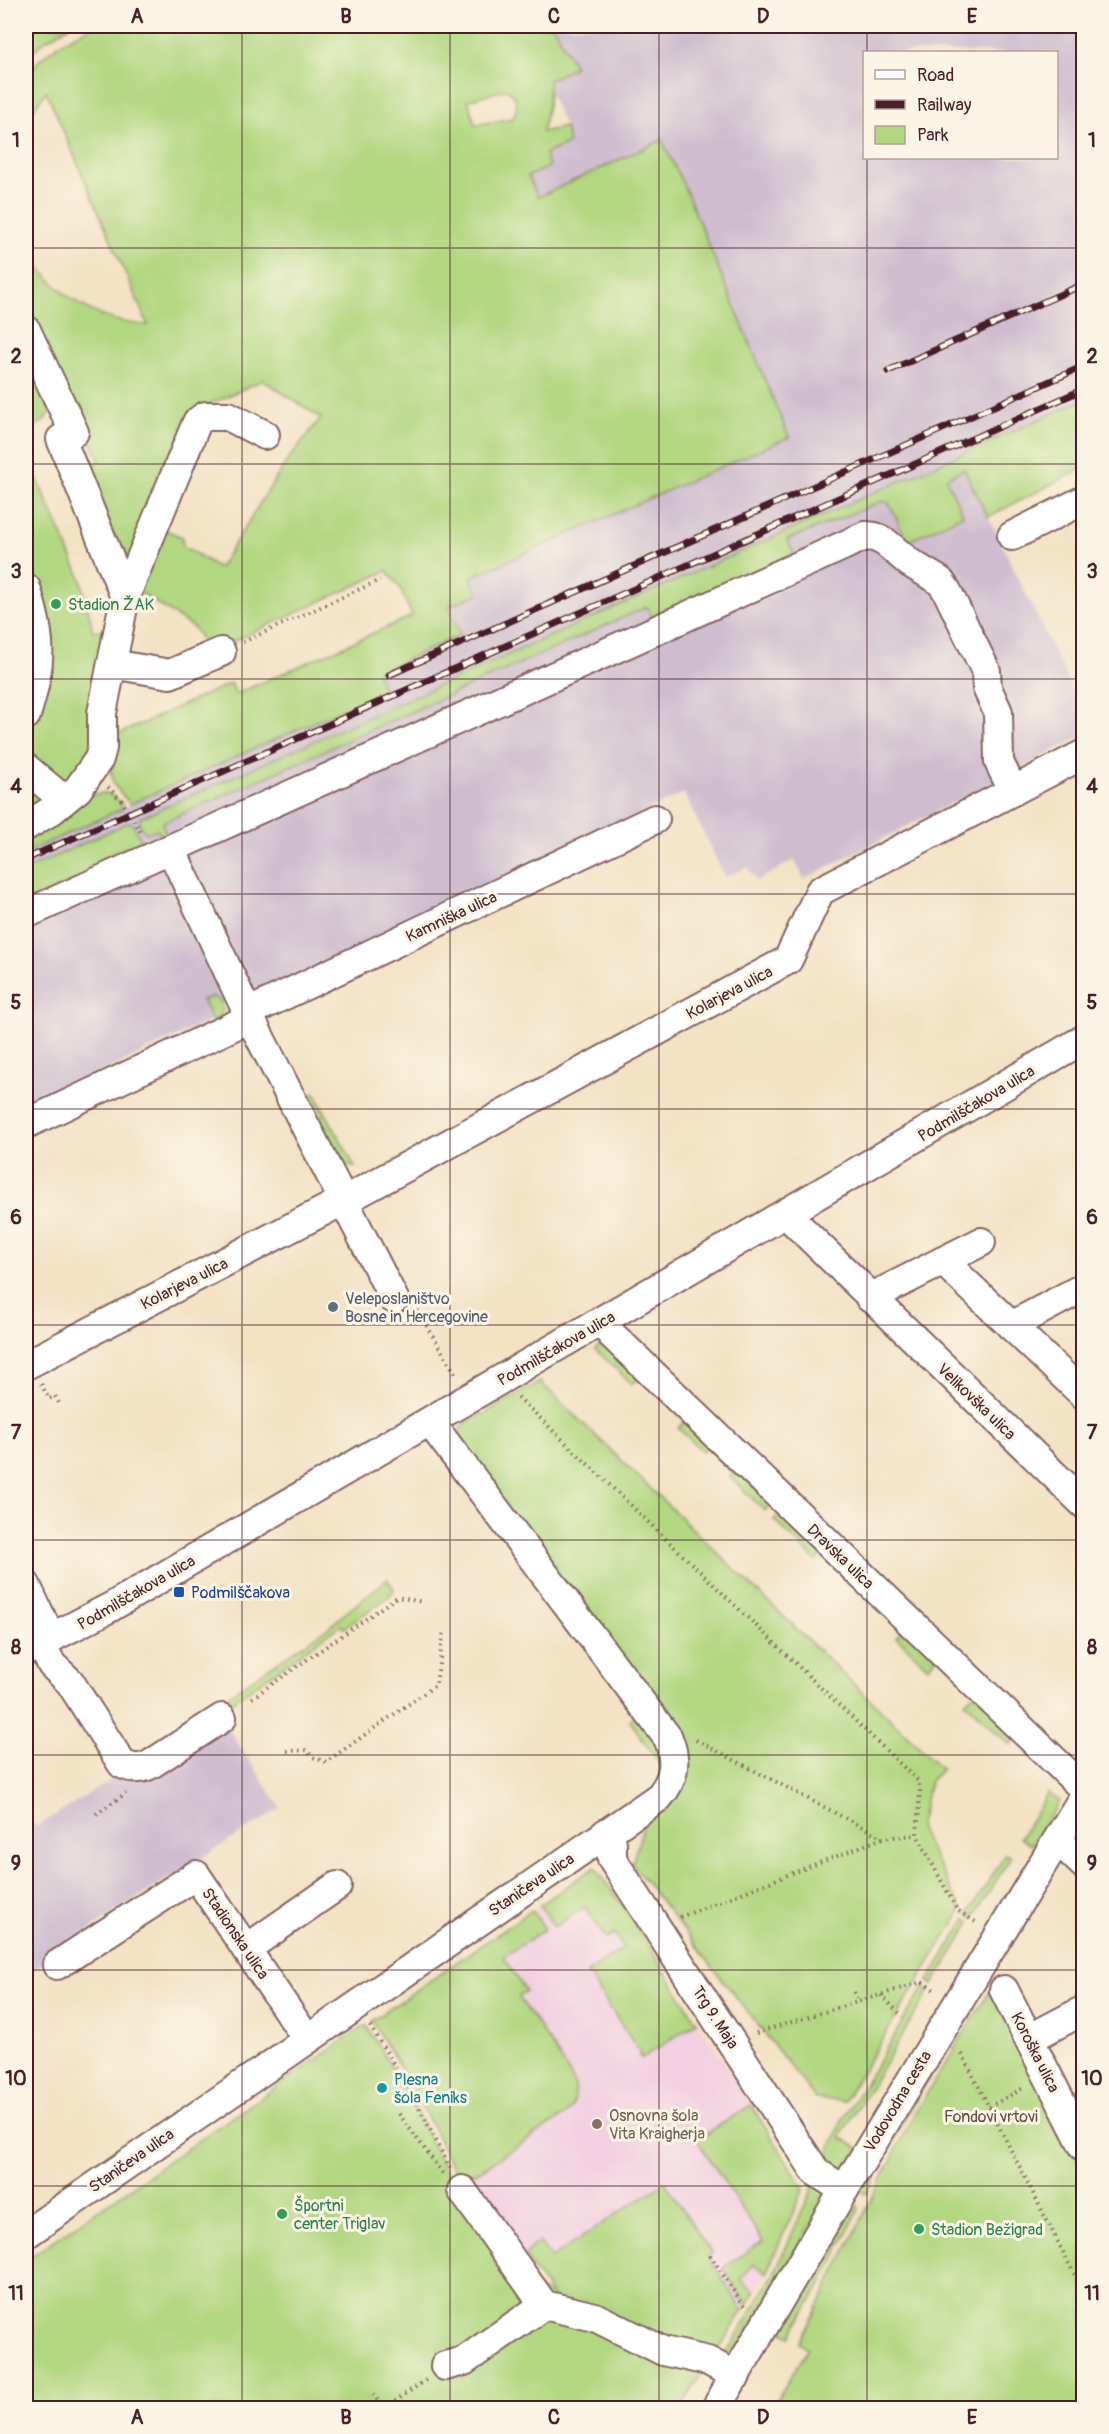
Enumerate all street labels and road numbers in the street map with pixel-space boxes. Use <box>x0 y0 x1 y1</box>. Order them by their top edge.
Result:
street label: Kamniška ulica <box>403 887 500 947</box>
street label: Kolarjeva ulica <box>683 962 776 1024</box>
street label: Podmilščakova ulica <box>914 1061 1039 1147</box>
street label: Kolarjeva ulica <box>138 1253 231 1314</box>
street label: Podmilščakova ulica <box>494 1307 619 1391</box>
street label: Velikovška ulica <box>933 1359 1020 1444</box>
street label: Dravska ulica <box>803 1520 878 1594</box>
street label: Podmilščakova ulica <box>74 1551 199 1635</box>
street label: Staničeva ulica <box>485 1849 578 1921</box>
street label: Stadionska ulica <box>197 1884 273 1983</box>
street label: Trg 9. Maja <box>687 1982 743 2053</box>
street label: Koroška ulica <box>1006 2009 1064 2096</box>
street label: Vodovodna cesta <box>860 2047 936 2156</box>
street label: Staničeva ulica <box>85 2124 178 2197</box>

